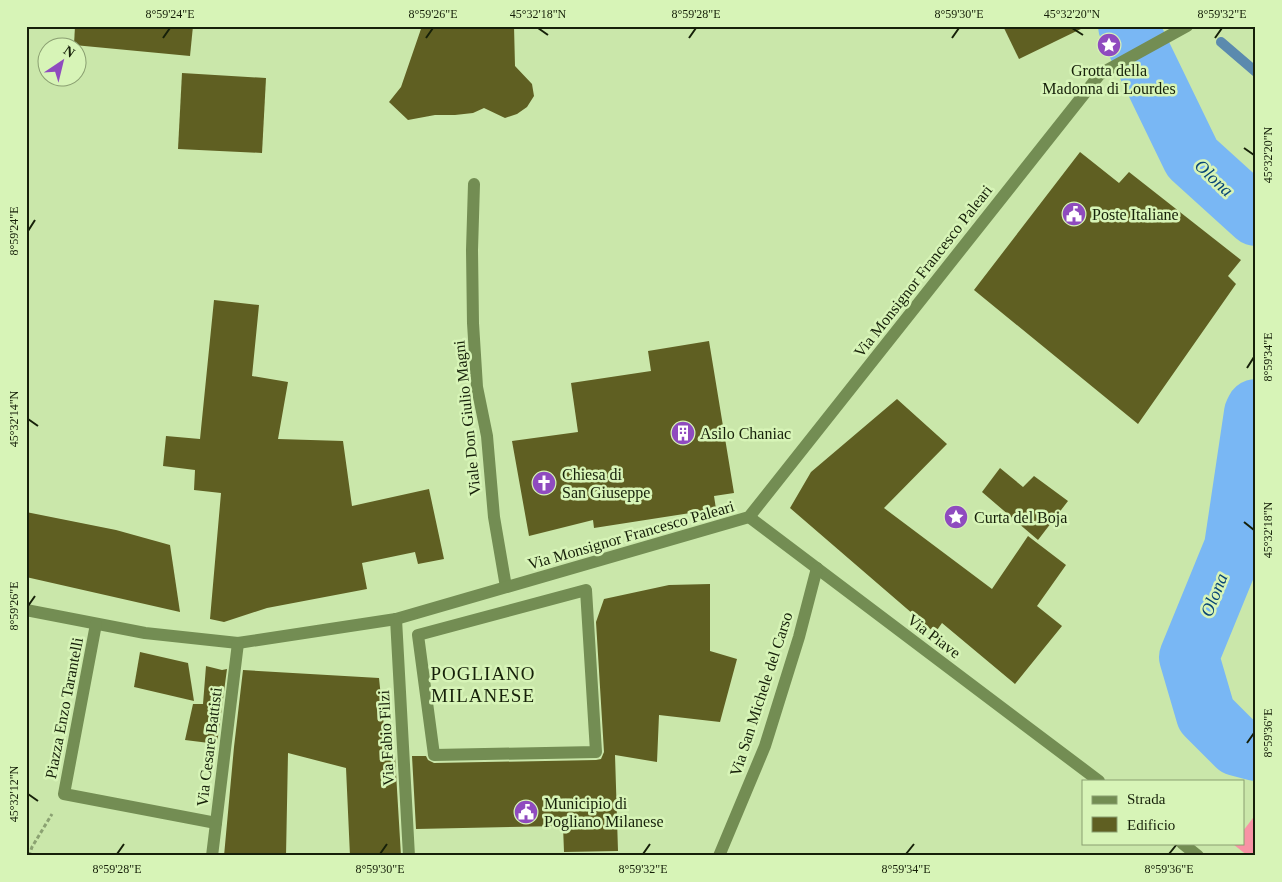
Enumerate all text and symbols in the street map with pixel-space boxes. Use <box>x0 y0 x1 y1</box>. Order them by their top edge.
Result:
text: 8°59'24"E <box>145 7 195 21</box>
text: 8°59'26"E <box>408 7 458 21</box>
text: 45°32'18"N <box>510 7 567 21</box>
text: 8°59'28"E <box>671 7 721 21</box>
text: 8°59'30"E <box>934 7 984 21</box>
text: 45°32'20"N <box>1044 7 1101 21</box>
text: 8°59'32"E <box>1197 7 1247 21</box>
place icon: Grotta della Madonna di Lourdes <box>1096 32 1122 58</box>
north arrow <box>38 38 88 88</box>
text: N <box>61 43 78 61</box>
place label: Grotta della Madonna di Lourdes <box>1042 62 1176 97</box>
text: 45°32'20"N <box>1261 126 1275 183</box>
water label: Olona <box>1191 155 1237 201</box>
street label: Via Monsignor Francesco Paleari <box>851 181 997 361</box>
public building icon: Poste Italiane <box>1061 201 1087 227</box>
text: 8°59'24"E <box>7 206 21 256</box>
place label: Poste Italiane <box>1092 206 1179 223</box>
text: 8°59'34"E <box>1261 332 1275 382</box>
street label: Viale Don Giulio Magni <box>450 339 485 496</box>
text: 45°32'14"N <box>7 390 21 447</box>
building icon: Asilo Chaniac <box>670 420 696 446</box>
place label: Asilo Chaniac <box>700 425 791 442</box>
place label: Chiesa di San Giuseppe <box>562 466 650 502</box>
church icon: Chiesa di San Giuseppe <box>531 470 557 496</box>
street label: Via Monsignor Francesco Paleari <box>526 497 737 574</box>
text: 45°32'18"N <box>1261 501 1275 558</box>
place icon: Curta del Boja <box>943 504 969 530</box>
place label: Curta del Boja <box>974 509 1067 527</box>
water label: Olona <box>1196 570 1232 620</box>
text: 8°59'26"E <box>7 581 21 631</box>
street label: Via San Michele del Carso <box>726 610 796 778</box>
street label: Via Piave <box>904 611 964 661</box>
street label: Piazza Enzo Tarantelli <box>42 635 86 780</box>
district label: POGLIANO MILANESE <box>430 663 536 706</box>
street label: Via Cesare Battisti <box>193 686 225 808</box>
street label: Via Fabio Filzi <box>375 689 397 786</box>
text: 8°59'36"E <box>1261 708 1275 758</box>
text: 45°32'12"N <box>7 765 21 822</box>
legend <box>1082 780 1244 844</box>
text: Strada <box>1127 791 1166 807</box>
place label: Municipio di Pogliano Milanese <box>544 795 664 831</box>
public building icon: Municipio di Pogliano Milanese <box>513 799 539 825</box>
text: Edificio <box>1127 817 1175 833</box>
text: 8°59'28"E <box>92 862 142 876</box>
text: 8°59'30"E <box>355 862 405 876</box>
text: 8°59'32"E <box>618 862 668 876</box>
text: 8°59'34"E <box>881 862 931 876</box>
text: 8°59'36"E <box>1144 862 1194 876</box>

